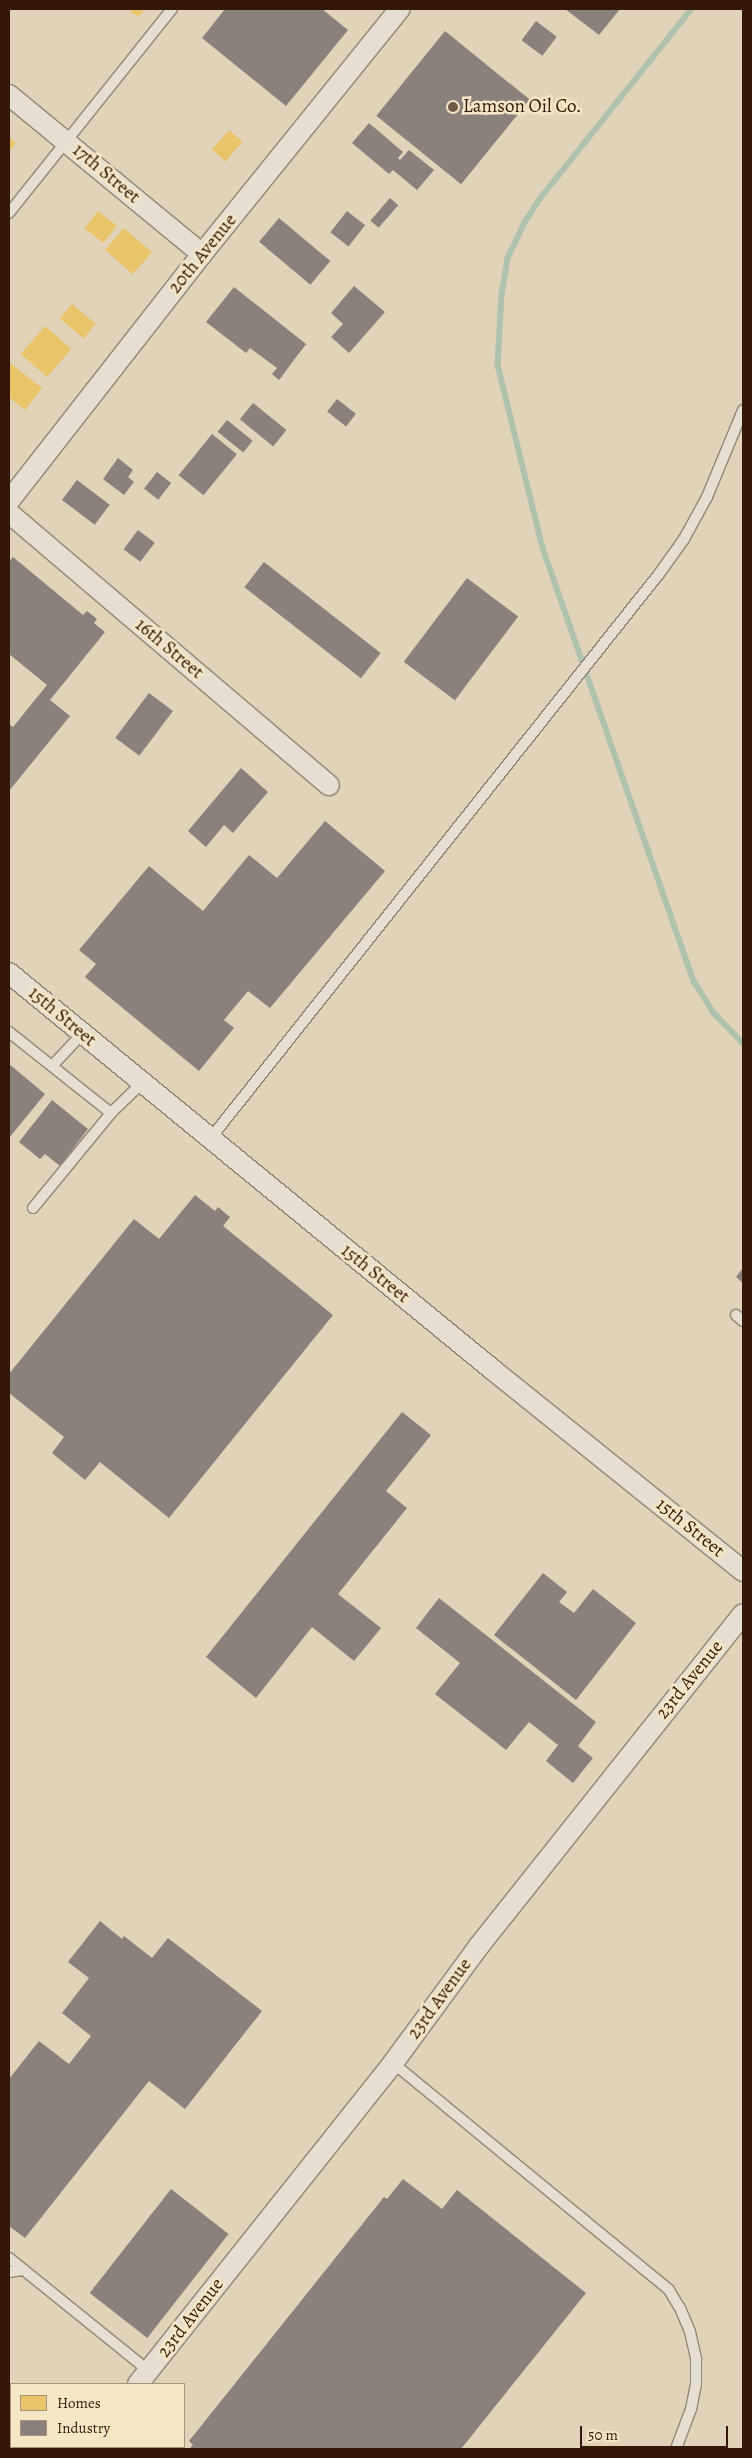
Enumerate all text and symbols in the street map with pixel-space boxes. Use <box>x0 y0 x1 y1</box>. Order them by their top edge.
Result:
place label: Lamson Oil Co. <box>463 96 581 118</box>
marker: Lamson Oil Co. <box>447 101 459 113</box>
street label: 17th Street <box>68 139 144 209</box>
street label: 20th Avenue <box>164 210 242 298</box>
street label: 16th Street <box>130 614 208 684</box>
street label: 15th Street <box>23 982 101 1052</box>
street label: 15th Street <box>336 1239 414 1309</box>
street label: 15th Street <box>651 1493 729 1563</box>
street label: 23rd Avenue <box>651 1636 729 1724</box>
street label: 23rd Avenue <box>403 1954 477 2044</box>
street label: 23rd Avenue <box>153 2274 229 2362</box>
legend <box>10 2383 185 2448</box>
text: Homes <box>57 2393 101 2413</box>
scale bar <box>582 2416 730 2448</box>
text: Industry <box>57 2418 110 2438</box>
text: 50 m <box>588 2425 618 2445</box>

